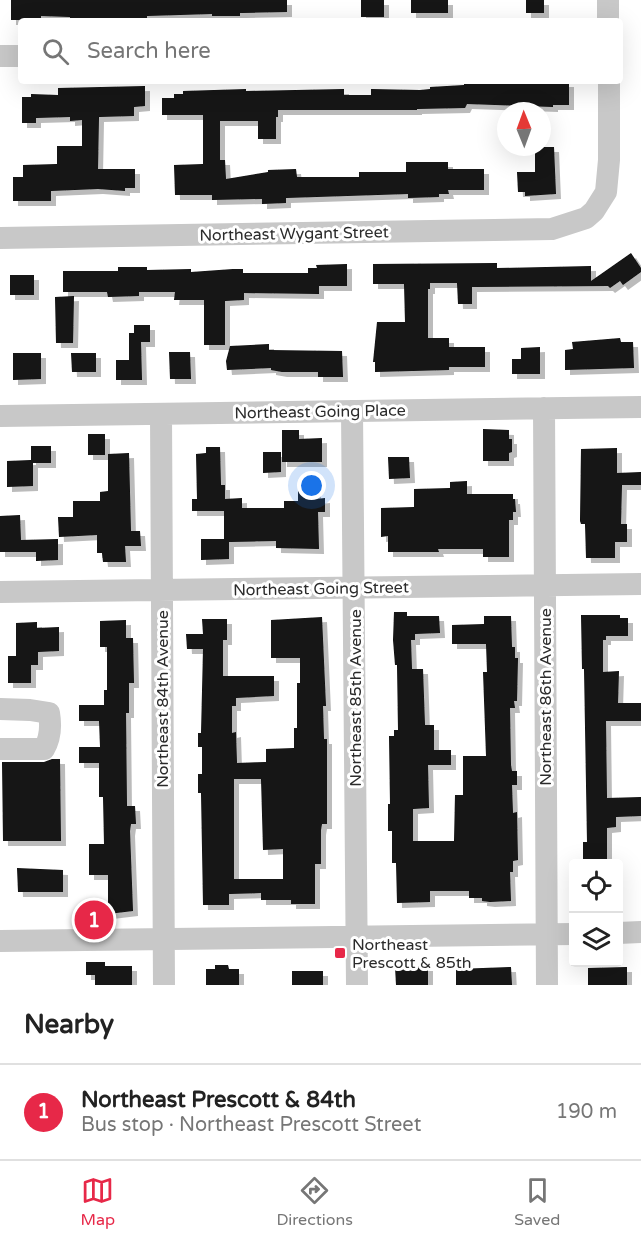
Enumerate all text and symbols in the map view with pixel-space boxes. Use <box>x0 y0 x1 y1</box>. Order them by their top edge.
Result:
search box <box>18 18 623 84</box>
icon: search <box>39 35 72 68</box>
text: Search here <box>87 38 211 64</box>
north arrow <box>497 102 551 156</box>
street label: Northeast Wygant Street <box>199 222 389 246</box>
street label: Northeast Going Place <box>234 401 406 423</box>
your location <box>297 471 326 500</box>
street label: Northeast Going Street <box>233 577 409 601</box>
street label: Northeast 86th Avenue <box>536 608 556 786</box>
street label: Northeast 85th Avenue <box>346 609 366 787</box>
street label: Northeast 84th Avenue <box>153 610 173 788</box>
map controls <box>569 859 623 967</box>
button: locate <box>569 859 623 913</box>
pin: 1 <box>74 898 113 942</box>
button: layers <box>569 913 623 967</box>
place label: Northeast Prescott & 85th <box>352 935 472 973</box>
marker: Northeast Prescott & 85th <box>333 946 347 960</box>
text: Nearby <box>24 1009 114 1040</box>
text: Northeast Prescott & 84th <box>81 1087 356 1113</box>
text: 1 <box>37 1100 50 1124</box>
text: 190 m <box>556 1100 617 1124</box>
text: Bus stop · Northeast Prescott Street <box>81 1113 421 1137</box>
tab: Map <box>81 1174 115 1230</box>
tab: Directions <box>276 1174 353 1230</box>
tab: Saved <box>514 1174 560 1230</box>

